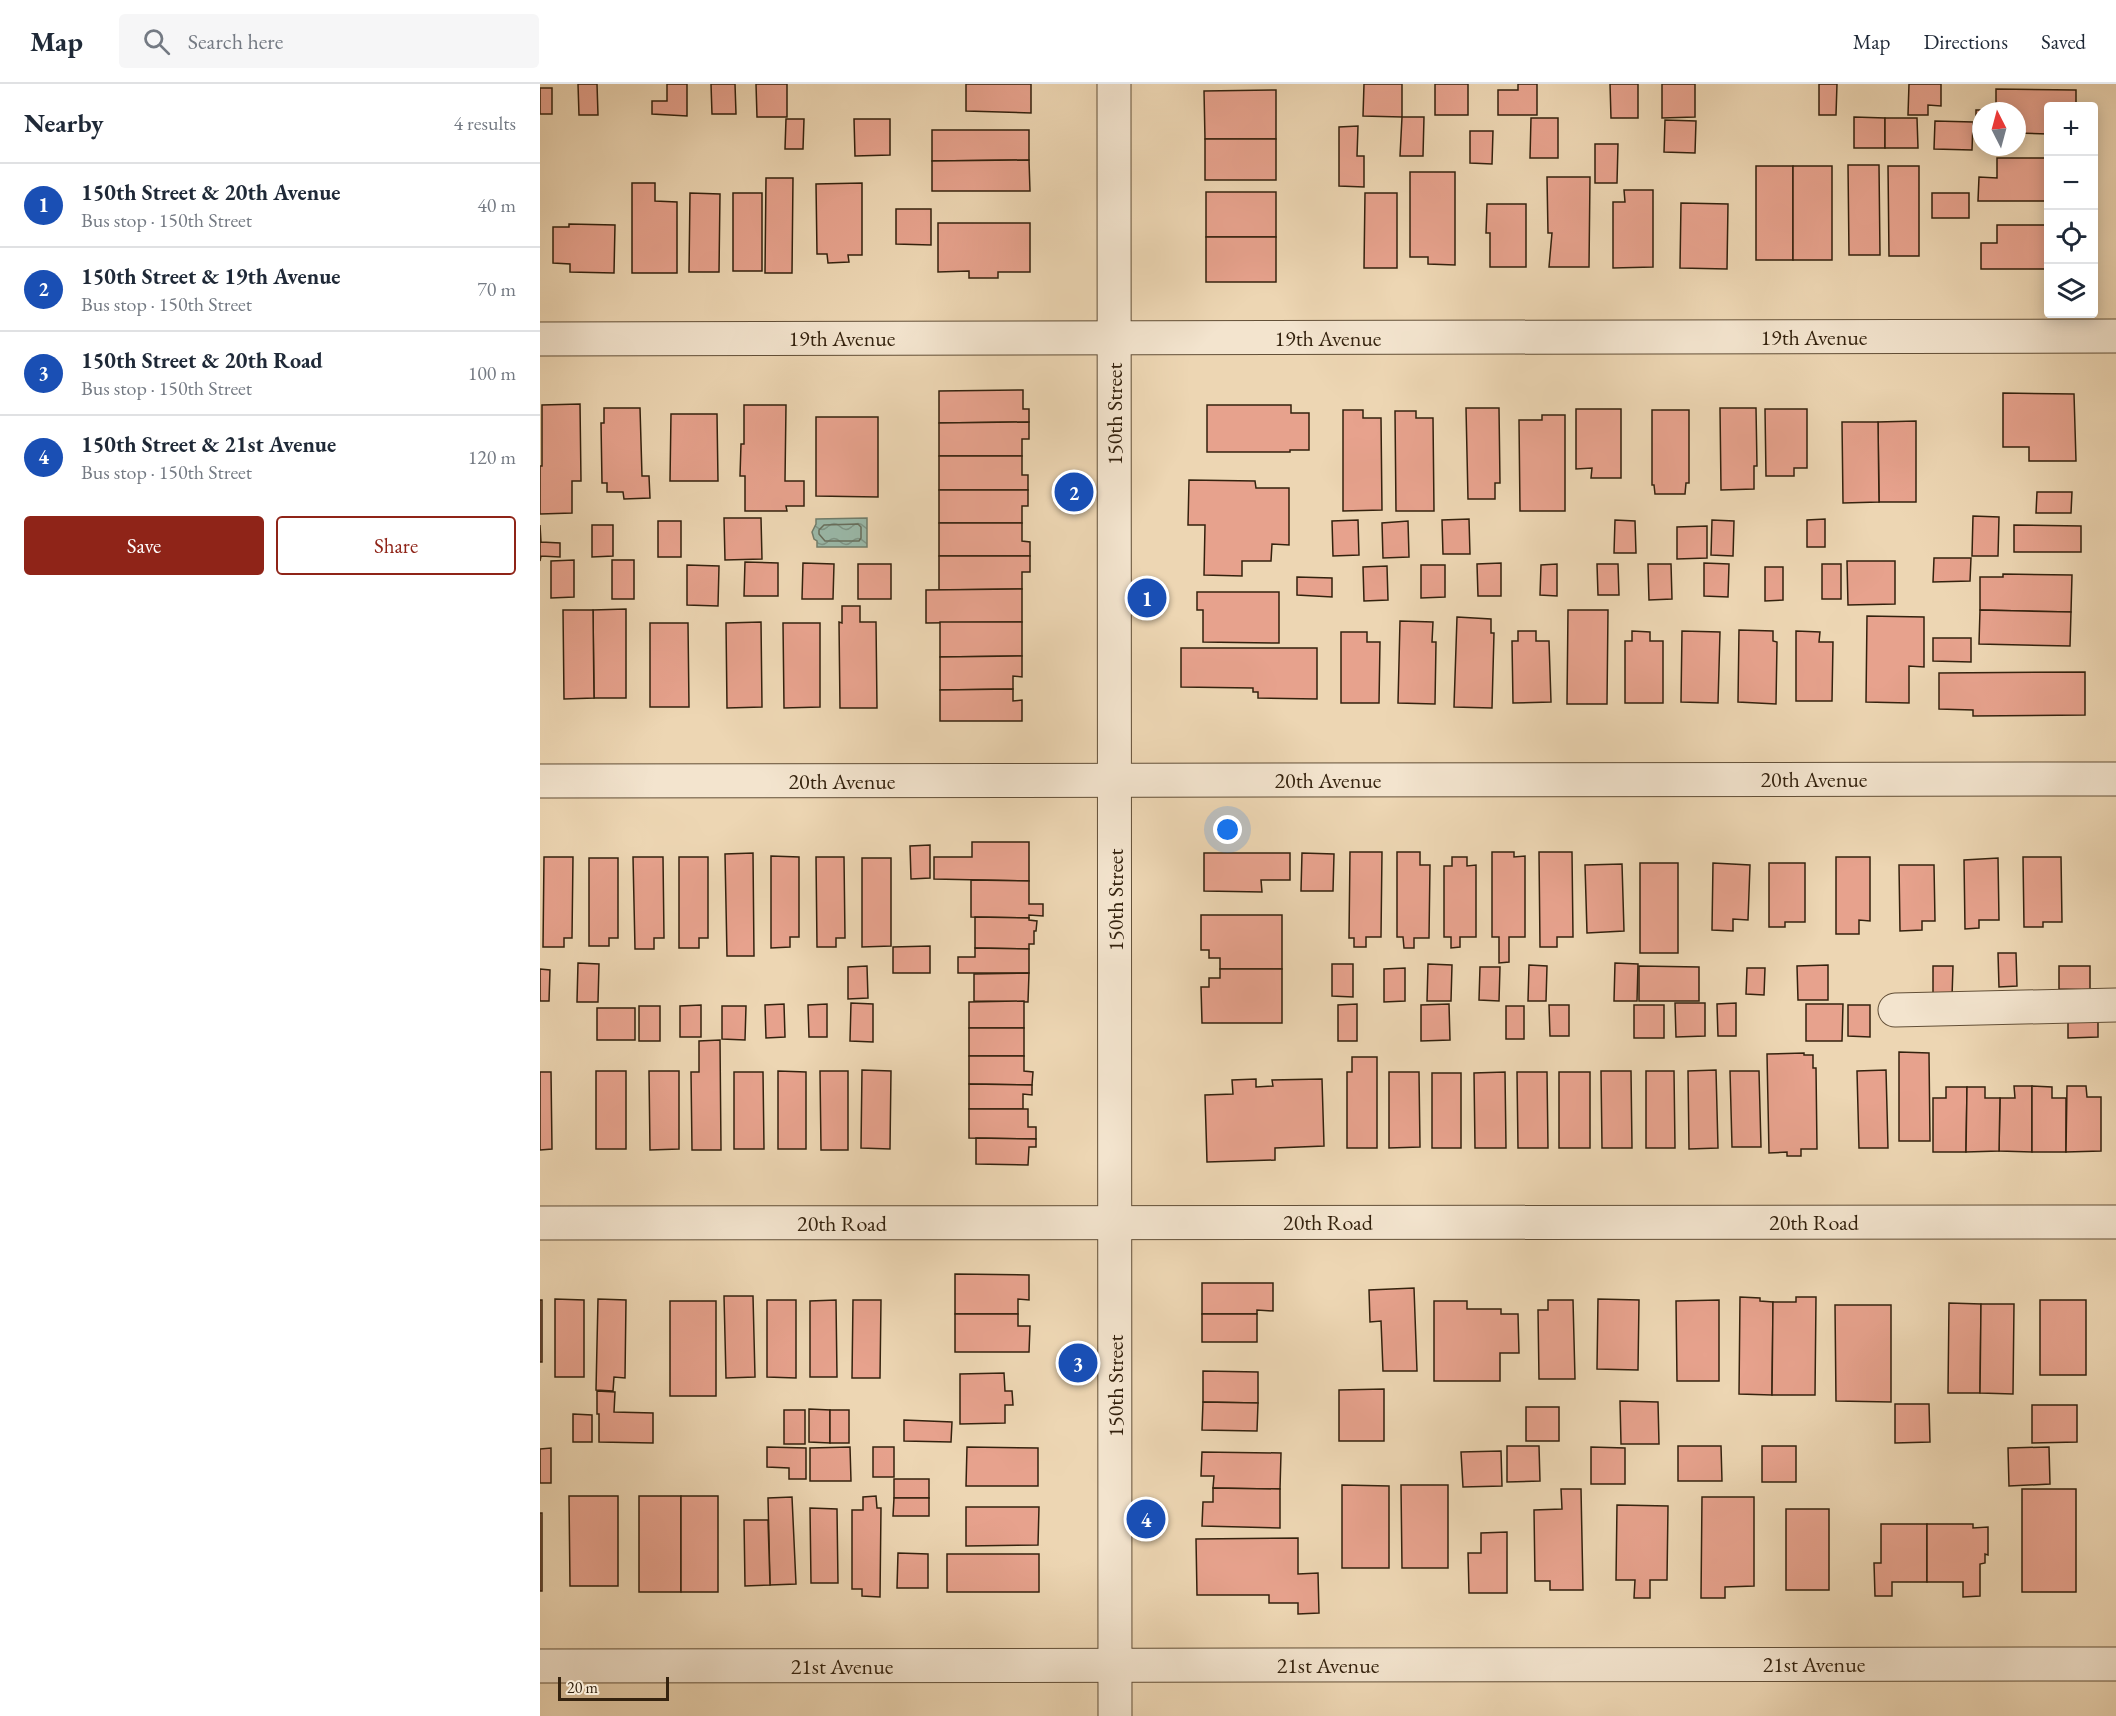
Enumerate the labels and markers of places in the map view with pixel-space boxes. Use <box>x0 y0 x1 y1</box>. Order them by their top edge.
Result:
pin: 2 <box>1054 470 1094 514</box>
pin: 1 <box>1128 576 1166 620</box>
pin: 3 <box>1058 1340 1098 1386</box>
pin: 4 <box>1126 1496 1166 1542</box>

